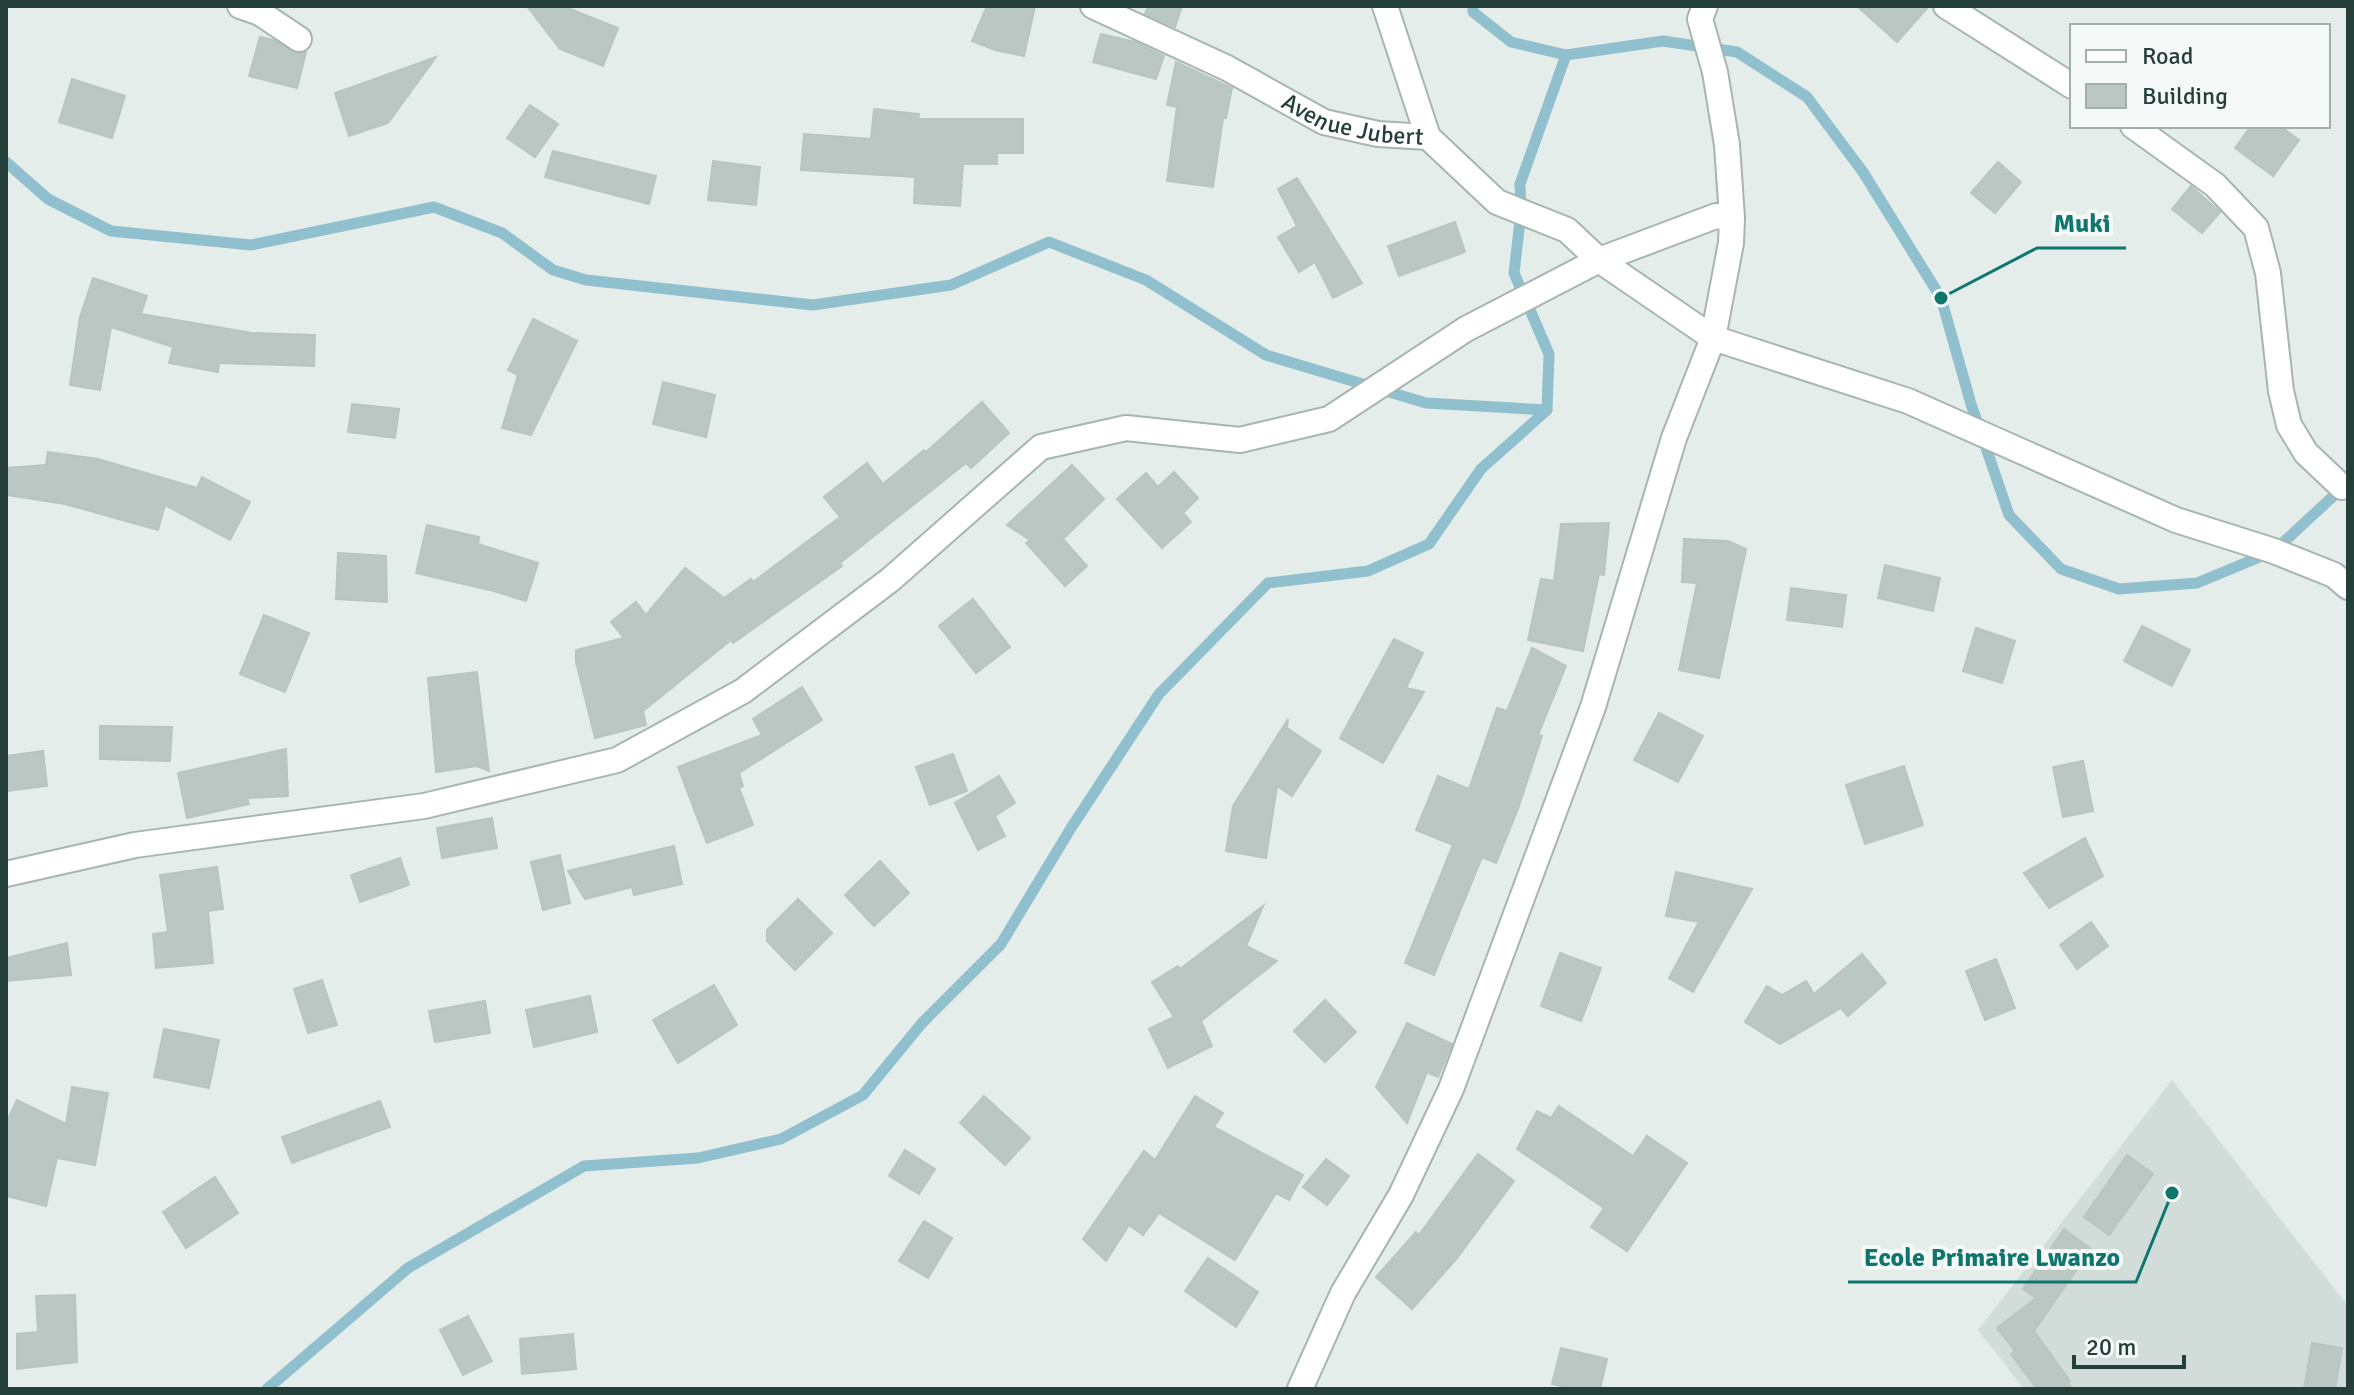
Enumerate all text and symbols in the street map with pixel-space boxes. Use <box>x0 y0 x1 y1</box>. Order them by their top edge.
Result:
legend <box>2070 24 2330 128</box>
text: Road <box>2142 41 2193 71</box>
text: Building <box>2142 81 2228 111</box>
street label: Avenue Jubert <box>1276 87 1424 152</box>
callout: Muki <box>2037 198 2126 248</box>
text: Muki <box>2053 208 2111 240</box>
callout: Ecole Primaire Lwanzo <box>1848 1232 2136 1282</box>
text: Ecole Primaire Lwanzo <box>1864 1242 2120 1274</box>
scale bar <box>2074 1319 2184 1369</box>
text: 20 m <box>2086 1332 2136 1362</box>

